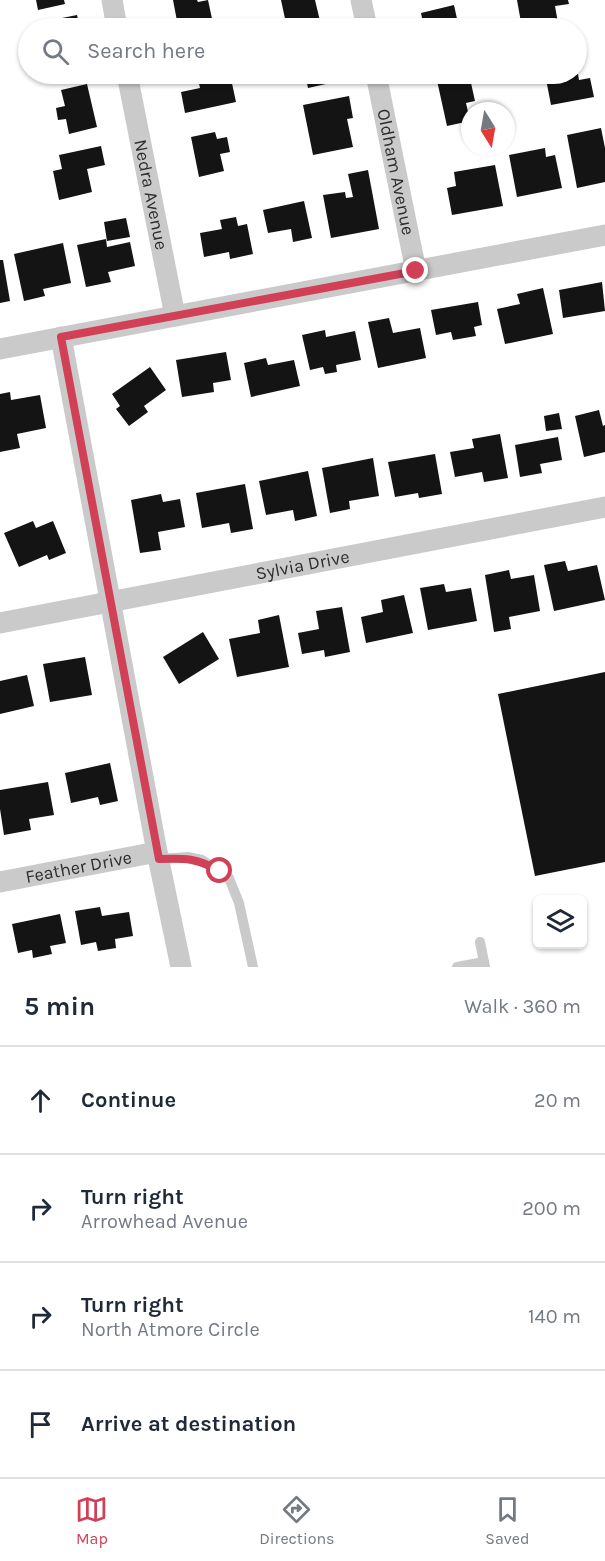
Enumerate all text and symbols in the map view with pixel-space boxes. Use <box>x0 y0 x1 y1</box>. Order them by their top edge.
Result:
search box <box>18 18 587 84</box>
icon: search <box>39 35 72 68</box>
text: Search here <box>87 38 205 64</box>
north arrow <box>461 102 515 156</box>
street label: Oldham Avenue <box>372 107 419 237</box>
street label: Nedra Avenue <box>129 137 173 252</box>
route end <box>402 257 428 283</box>
street label: Sylvia Drive <box>254 545 351 585</box>
street label: Feather Drive <box>24 846 134 888</box>
route start <box>206 857 232 883</box>
map controls <box>533 895 587 949</box>
button: layers <box>533 895 587 949</box>
text: 5 min <box>24 991 95 1022</box>
text: Walk · 360 m <box>464 995 581 1018</box>
icon: ahead <box>24 1084 57 1117</box>
text: Continue <box>81 1087 176 1113</box>
text: 20 m <box>534 1089 581 1112</box>
text: Turn right <box>81 1184 184 1210</box>
icon: right <box>24 1192 57 1225</box>
text: 200 m <box>522 1197 581 1220</box>
text: Arrowhead Avenue <box>81 1210 248 1233</box>
text: Turn right <box>81 1292 184 1318</box>
icon: right <box>24 1300 57 1333</box>
text: 140 m <box>528 1305 581 1328</box>
text: North Atmore Circle <box>81 1318 260 1341</box>
icon: arrive <box>24 1408 57 1441</box>
text: Arrive at destination <box>81 1411 296 1437</box>
tab: Map <box>75 1493 108 1548</box>
tab: Directions <box>259 1493 334 1548</box>
tab: Saved <box>485 1493 530 1548</box>

